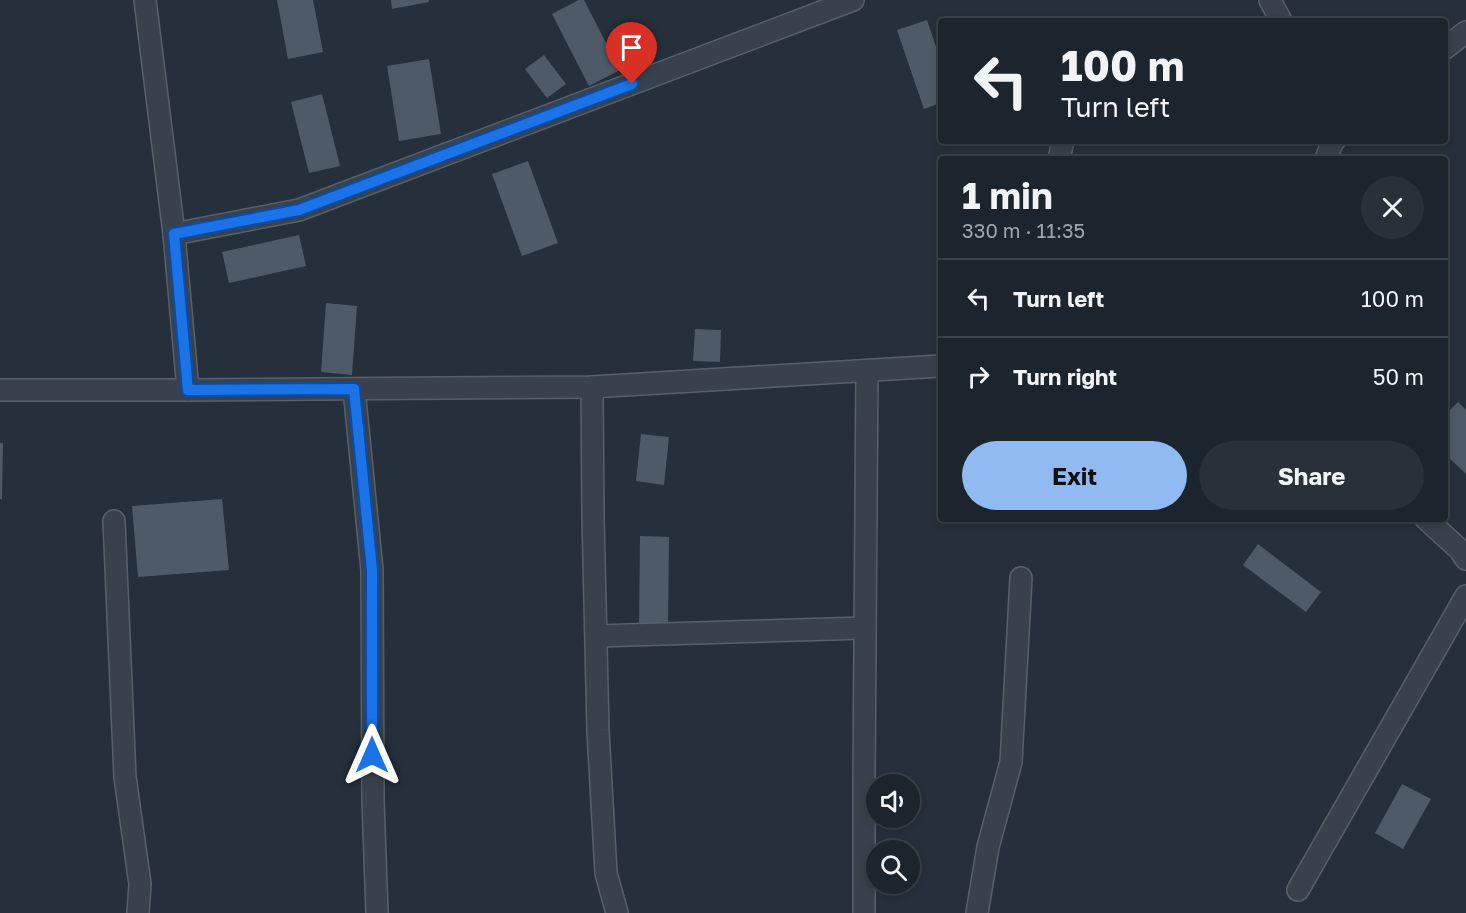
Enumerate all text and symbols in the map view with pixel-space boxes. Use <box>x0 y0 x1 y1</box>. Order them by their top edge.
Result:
pin <box>606 22 657 84</box>
icon: arrive <box>615 31 648 64</box>
text: 100 m <box>1061 40 1184 90</box>
icon: left <box>962 42 1040 120</box>
text: Turn left <box>1061 91 1170 123</box>
text: 1 min <box>962 174 1053 217</box>
button: close <box>1361 176 1424 239</box>
text: 330 m · 11:35 <box>962 218 1085 242</box>
icon: left <box>962 282 995 315</box>
text: Turn left <box>1013 285 1104 312</box>
text: 100 m <box>1361 285 1424 312</box>
icon: right <box>962 360 995 393</box>
text: Turn right <box>1013 363 1117 390</box>
text: 50 m <box>1373 363 1424 390</box>
button: Exit <box>962 441 1187 510</box>
button: Share <box>1199 441 1424 510</box>
position arrow <box>340 723 404 787</box>
map controls <box>866 774 920 894</box>
button: sound <box>866 774 920 828</box>
button: search <box>866 840 920 894</box>

